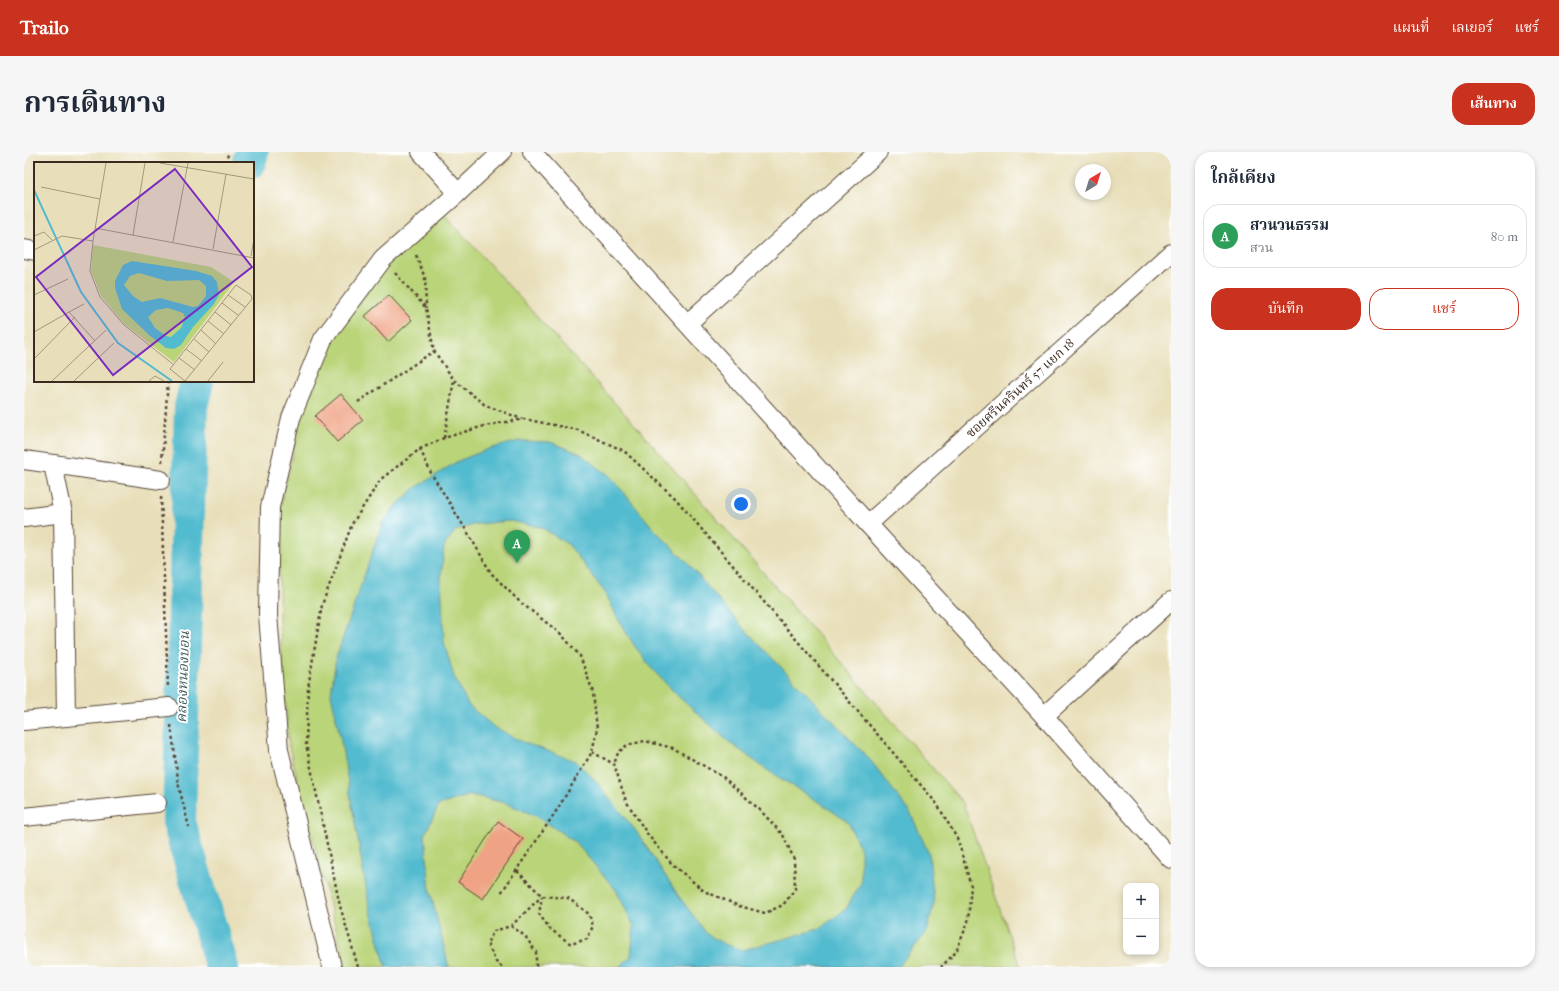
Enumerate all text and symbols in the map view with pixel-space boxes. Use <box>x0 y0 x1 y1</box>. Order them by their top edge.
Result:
text: Trailo <box>20 17 69 39</box>
text: แผนที่ <box>1393 19 1429 36</box>
text: เลเยอร์ <box>1451 19 1493 36</box>
text: แชร์ <box>1515 19 1539 36</box>
button: เส้นทาง <box>1452 83 1535 125</box>
text: การเดินทาง <box>24 86 166 119</box>
inset map <box>34 162 254 382</box>
north arrow <box>1075 164 1111 200</box>
text: ใกล้เคียง <box>1211 167 1276 187</box>
text: สวนวนธรรม <box>1250 216 1329 234</box>
text: A <box>1221 229 1229 244</box>
text: 80 m <box>1491 229 1518 244</box>
text: สวน <box>1250 240 1273 255</box>
button: บันทึก <box>1211 288 1361 330</box>
button: แชร์ <box>1369 288 1519 330</box>
street label: ซอยศรีนครินทร์ 57 แยก 18 <box>963 335 1077 441</box>
your location <box>731 494 751 514</box>
pin: A <box>504 530 530 563</box>
water label: คลองหนองบอน <box>173 630 193 723</box>
map controls <box>1123 883 1159 955</box>
button: + <box>1123 883 1159 919</box>
button: − <box>1123 919 1159 955</box>

